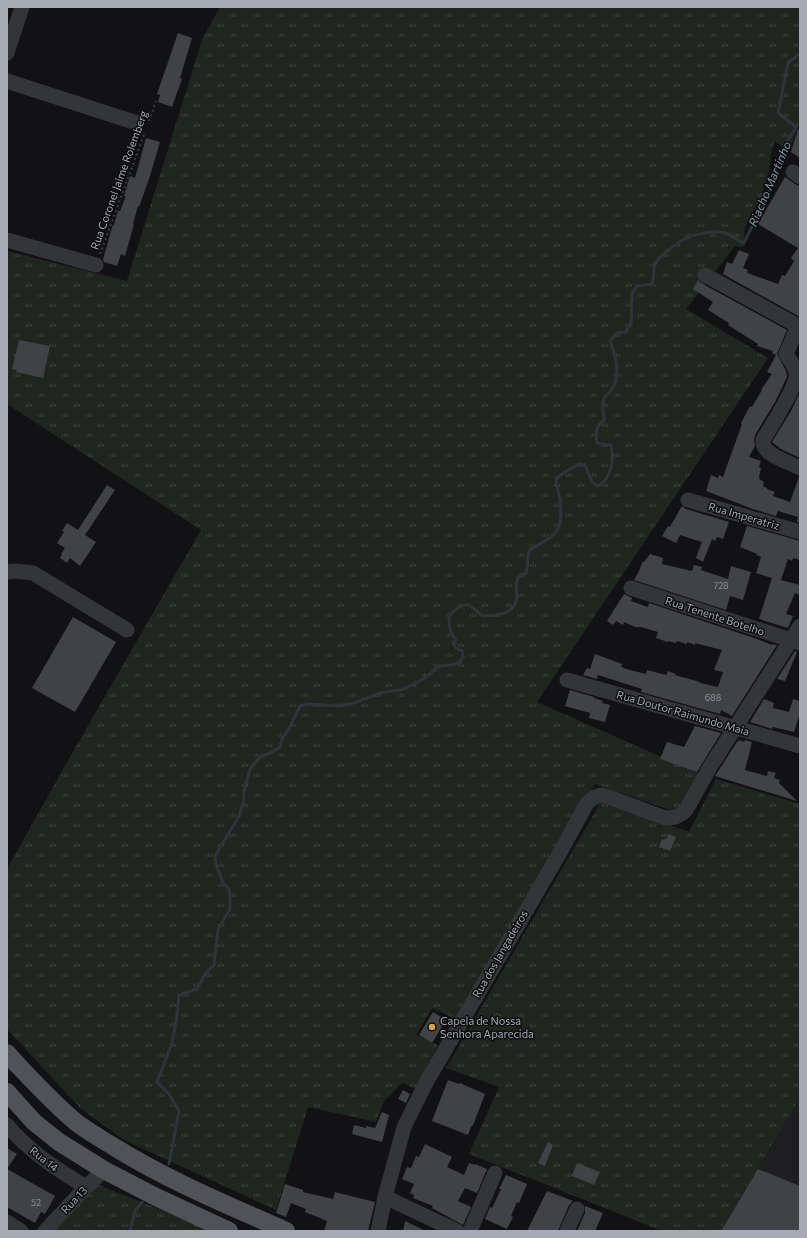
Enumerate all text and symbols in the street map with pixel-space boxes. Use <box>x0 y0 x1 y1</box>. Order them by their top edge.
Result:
street label: Rua Coronel Jaime Rolemberg <box>87 109 151 251</box>
water label: Riacho Martinho <box>745 139 793 228</box>
street label: Rua Imperatriz <box>707 499 782 532</box>
house number: 728 <box>713 580 729 591</box>
street label: Rua Tenente Botelho <box>664 593 767 638</box>
street label: Rua Doutor Raimundo Maia <box>615 687 751 738</box>
house number: 688 <box>705 692 721 703</box>
street label: Rua dos Jangadeiros <box>469 908 531 1000</box>
place label: Capela de Nossa Senhora Aparecida <box>440 1014 534 1040</box>
marker: Capela de Nossa Senhora Aparecida <box>427 1022 437 1032</box>
street label: Rua 14 <box>27 1143 61 1174</box>
street label: Rua 13 <box>58 1183 89 1216</box>
house number: 52 <box>31 1197 41 1208</box>

